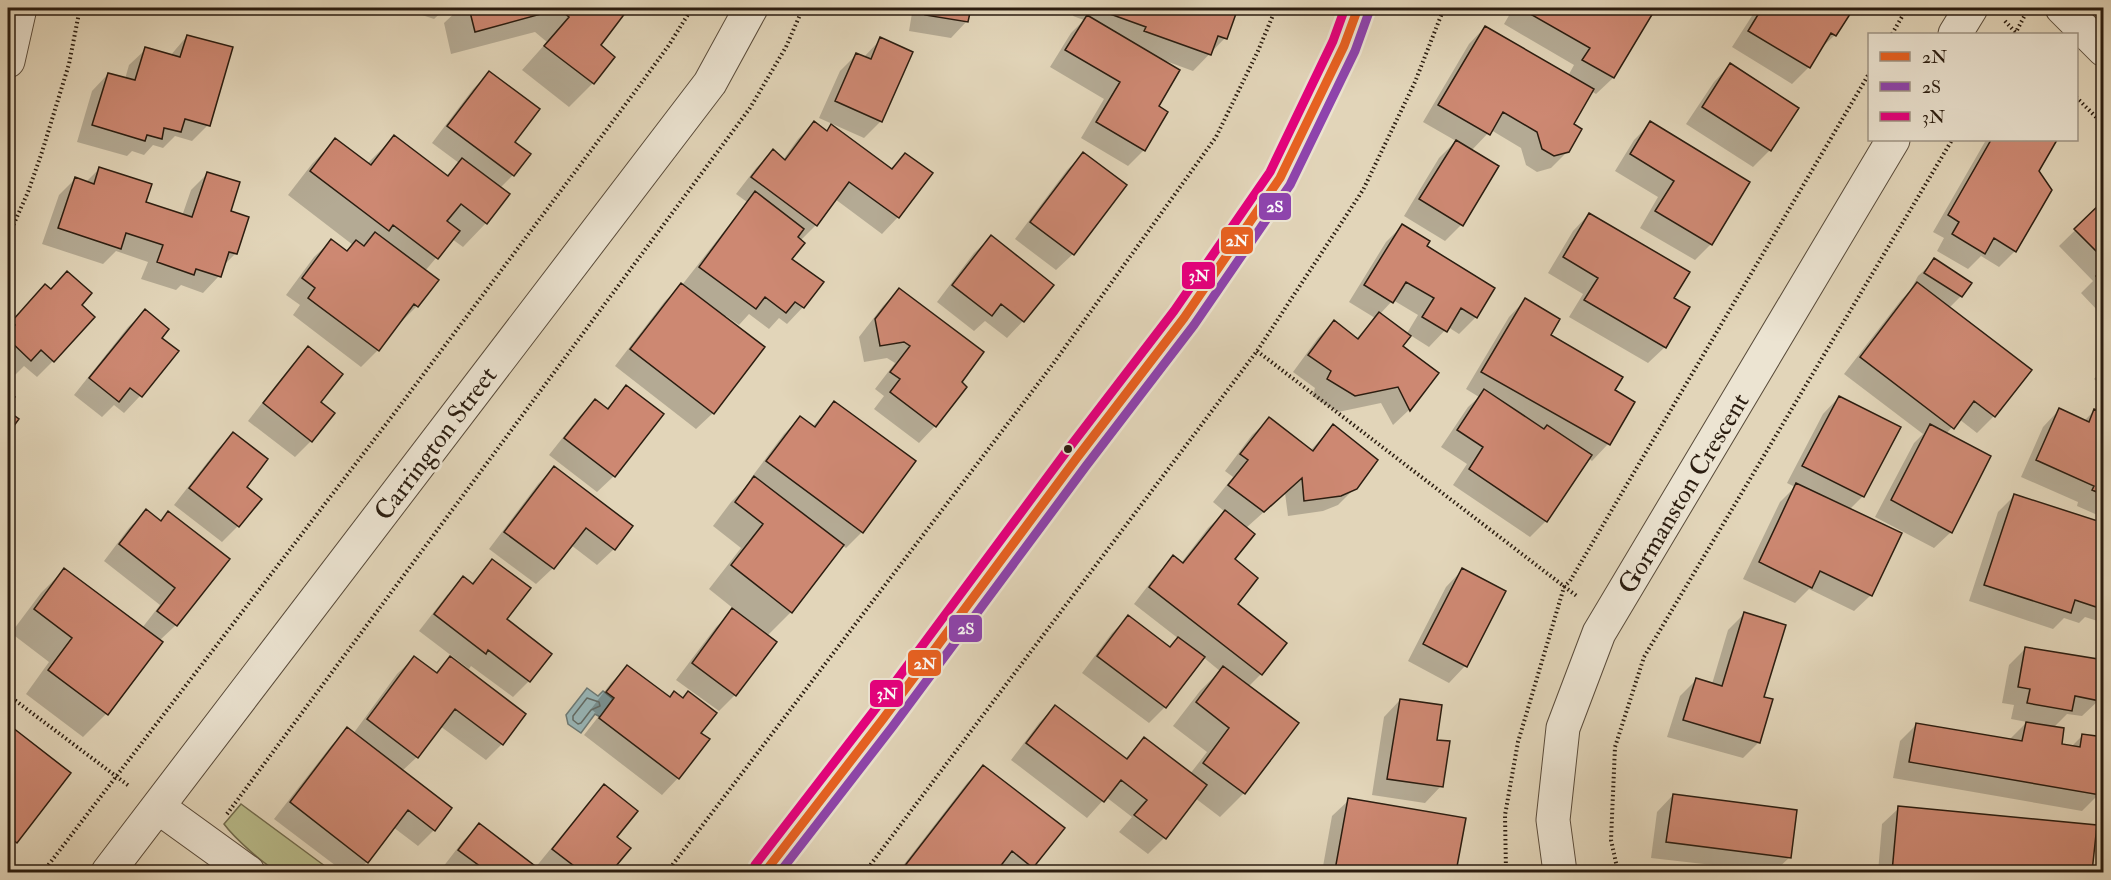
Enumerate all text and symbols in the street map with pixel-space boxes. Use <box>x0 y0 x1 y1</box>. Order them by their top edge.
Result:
legend <box>1868 33 2078 141</box>
text: 2N <box>1922 46 1947 69</box>
text: 2S <box>1922 76 1941 99</box>
text: 3N <box>1922 106 1945 129</box>
line badge: 2S <box>1258 192 1292 221</box>
text: 2S <box>1266 197 1284 217</box>
line badge: 2N <box>1220 226 1254 255</box>
text: 2N <box>1226 231 1249 251</box>
line badge: 3N <box>1181 261 1216 290</box>
text: 3N <box>1189 266 1210 286</box>
street label: Carrington Street <box>367 360 504 527</box>
street label: Gormanston Crescent <box>1611 387 1756 600</box>
unlabelled marker <box>1062 443 1074 455</box>
line badge: 2S <box>948 614 983 643</box>
text: 2S <box>957 619 975 639</box>
line badge: 2N <box>907 649 942 677</box>
text: 2N <box>914 654 937 674</box>
line badge: 3N <box>869 679 904 708</box>
text: 3N <box>877 684 898 704</box>

